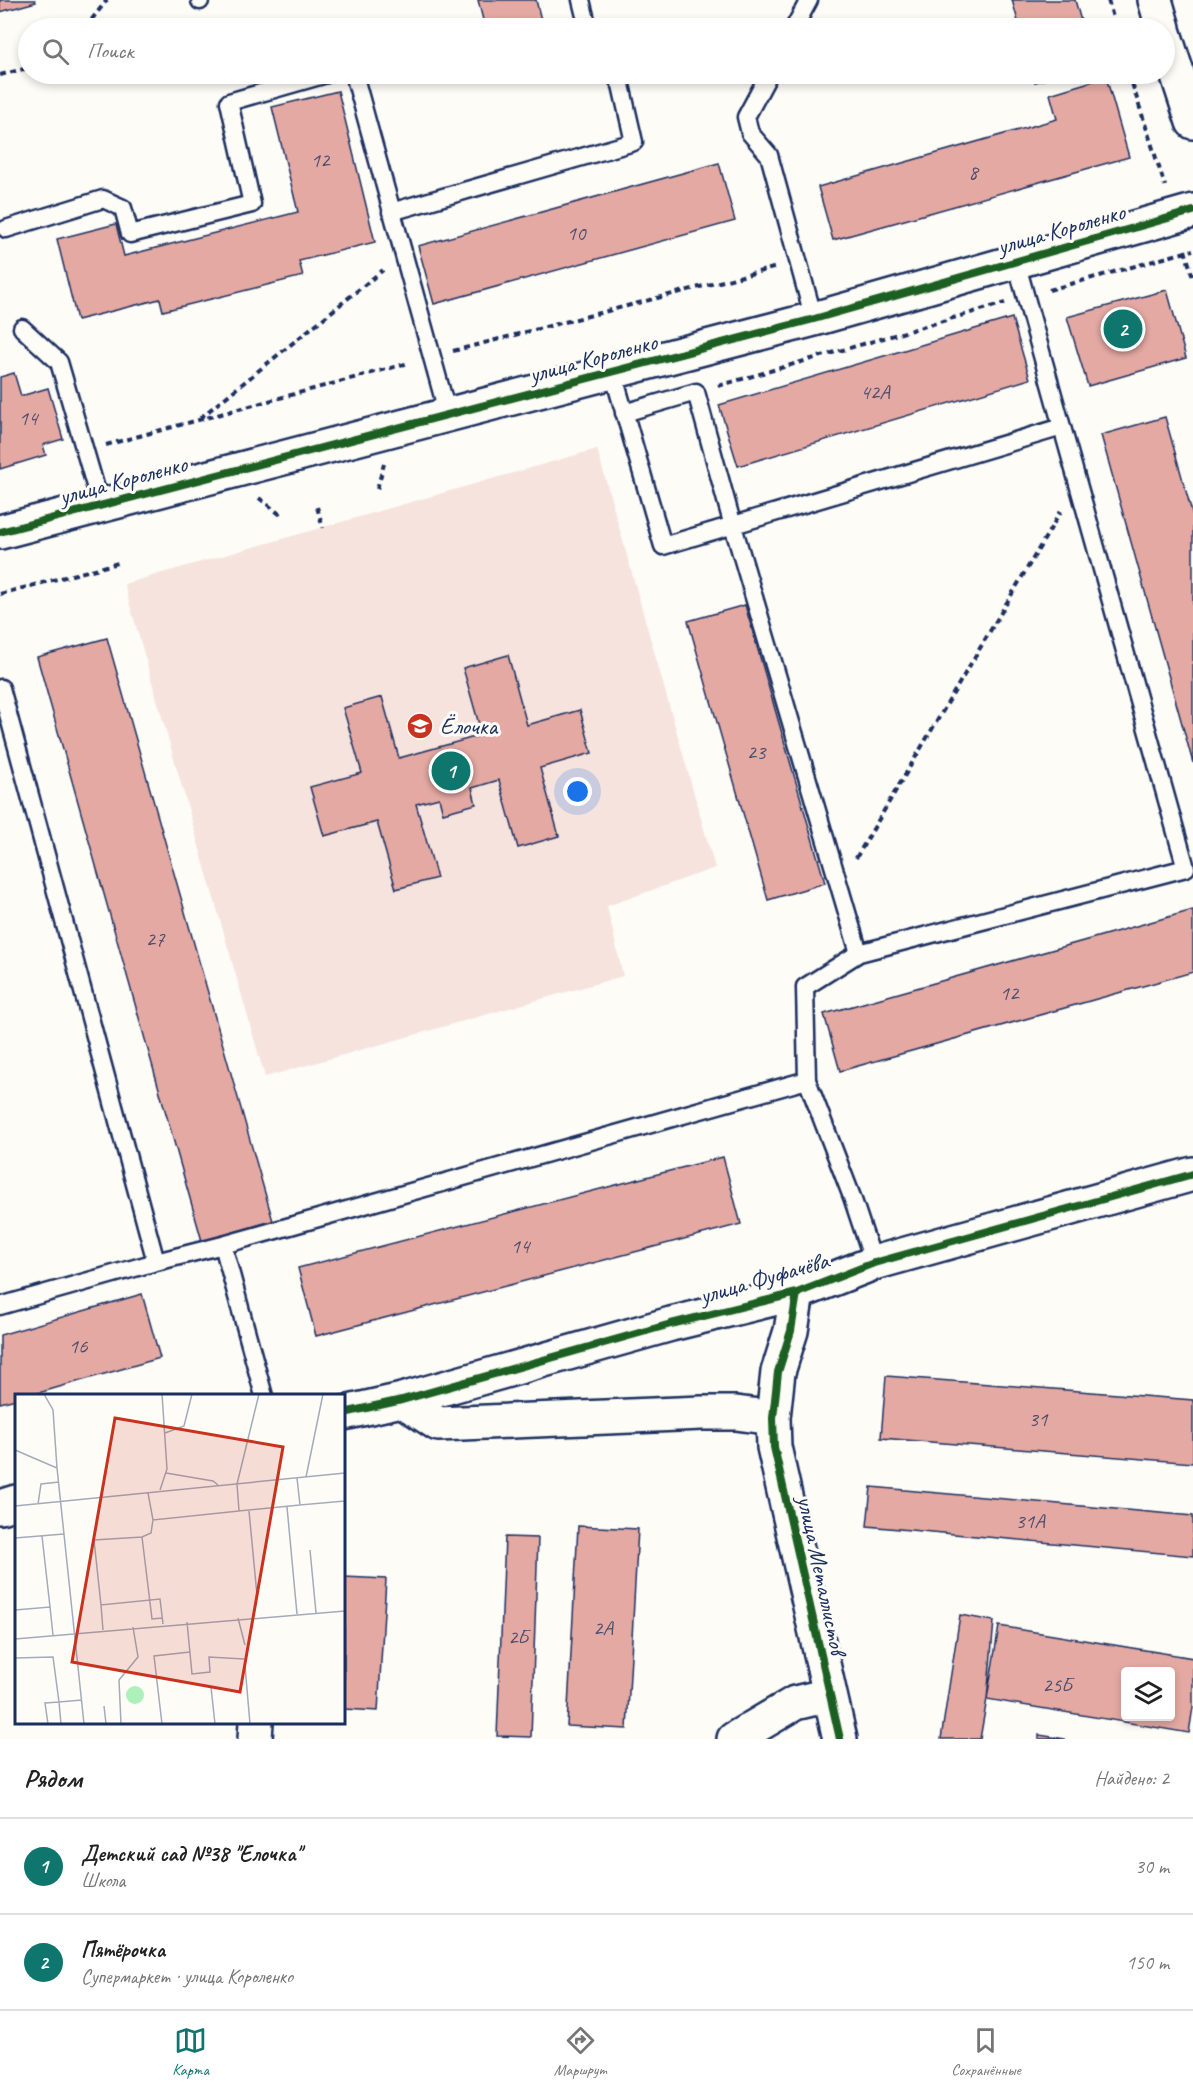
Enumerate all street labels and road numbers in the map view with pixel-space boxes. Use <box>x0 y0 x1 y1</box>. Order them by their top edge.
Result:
street label: улица Короленко <box>992 196 1130 262</box>
street label: улица Короленко <box>524 326 662 390</box>
street label: улица Короленко <box>54 448 192 512</box>
street label: улица Фуфачёва <box>694 1245 833 1311</box>
street label: улица Металлистов <box>790 1491 854 1661</box>

